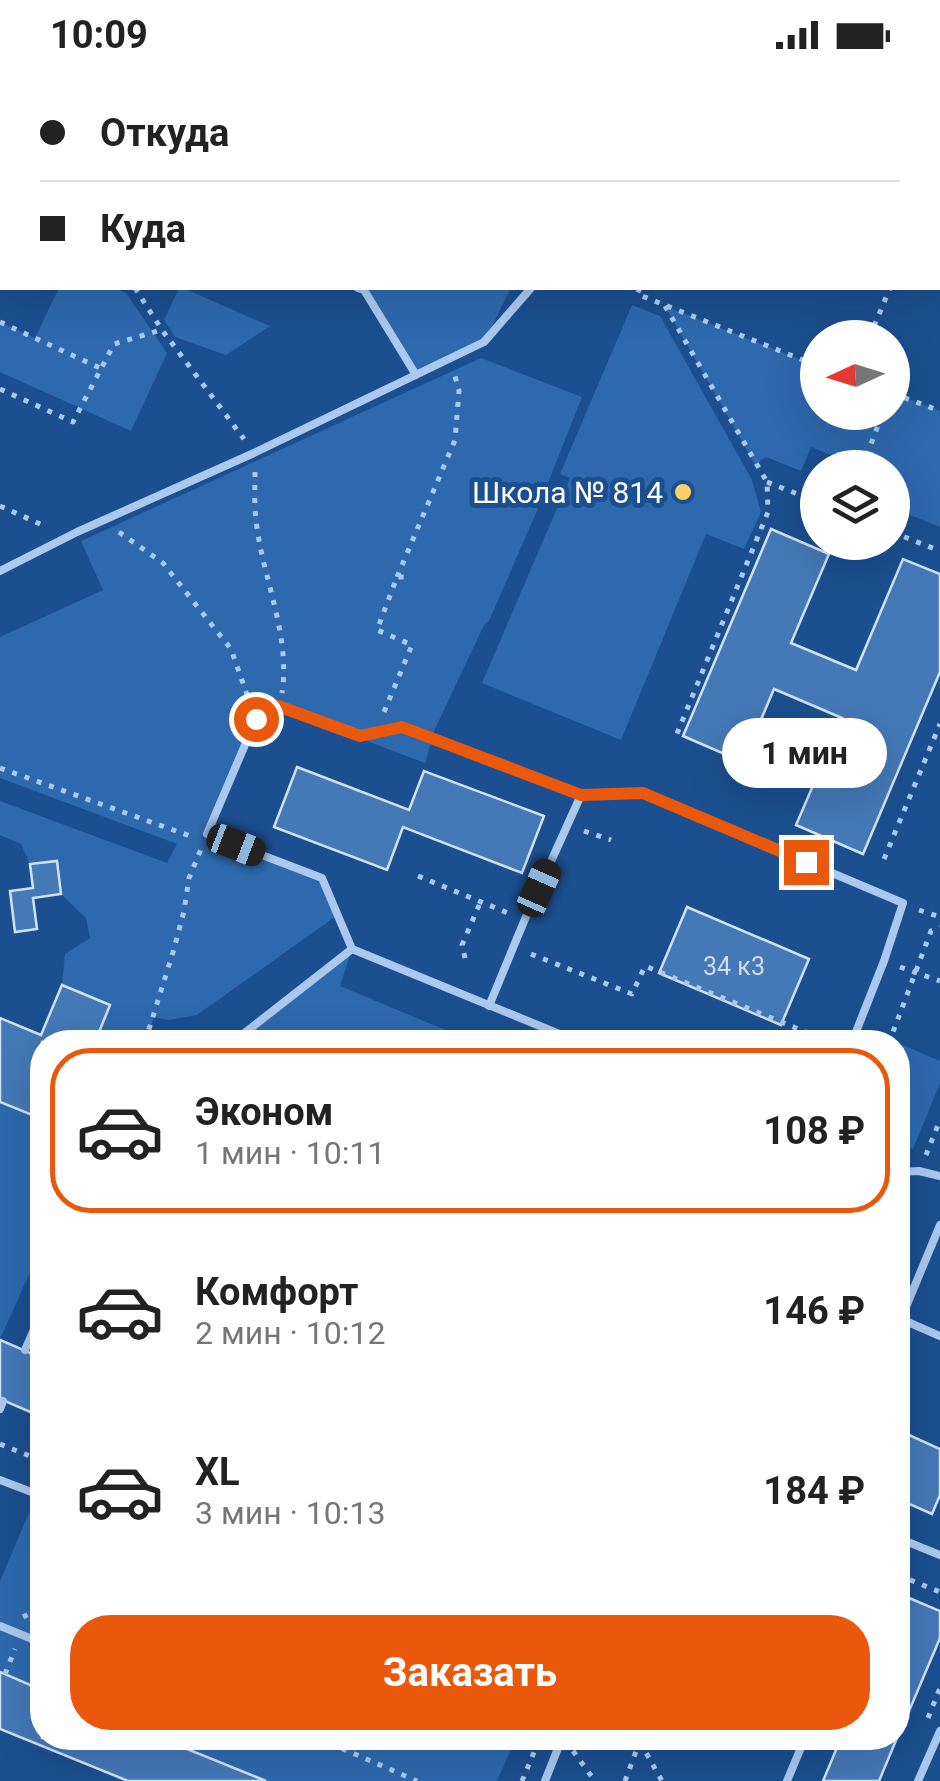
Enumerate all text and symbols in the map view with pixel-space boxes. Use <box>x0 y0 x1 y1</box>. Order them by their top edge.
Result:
text: 10:09 <box>50 13 148 57</box>
text: Откуда <box>100 111 229 155</box>
text: Куда <box>100 207 186 251</box>
north arrow <box>800 320 910 430</box>
map controls <box>800 320 910 560</box>
button: layers <box>800 450 910 560</box>
place label: Школа № 814 <box>472 475 663 510</box>
marker: Школа № 814 <box>672 481 694 503</box>
route start <box>234 697 279 742</box>
callout: 1 мин <box>724 717 888 787</box>
text: 1 мин <box>761 734 848 772</box>
car <box>203 820 269 870</box>
route end <box>784 840 829 885</box>
car <box>513 854 565 922</box>
house number: 34 к3 <box>703 952 765 981</box>
icon: car <box>75 1086 165 1176</box>
text: Эконом <box>195 1090 333 1134</box>
text: 108 ₽ <box>763 1109 865 1153</box>
text: 1 мин · 10:11 <box>195 1134 386 1172</box>
icon: car <box>75 1266 165 1356</box>
text: Комфорт <box>195 1270 358 1314</box>
text: 146 ₽ <box>763 1289 865 1333</box>
text: 2 мин · 10:12 <box>195 1314 386 1352</box>
icon: car <box>75 1446 165 1536</box>
text: XL <box>195 1450 240 1494</box>
text: 184 ₽ <box>763 1469 865 1513</box>
text: 3 мин · 10:13 <box>195 1494 386 1532</box>
button: Заказать <box>70 1615 870 1730</box>

